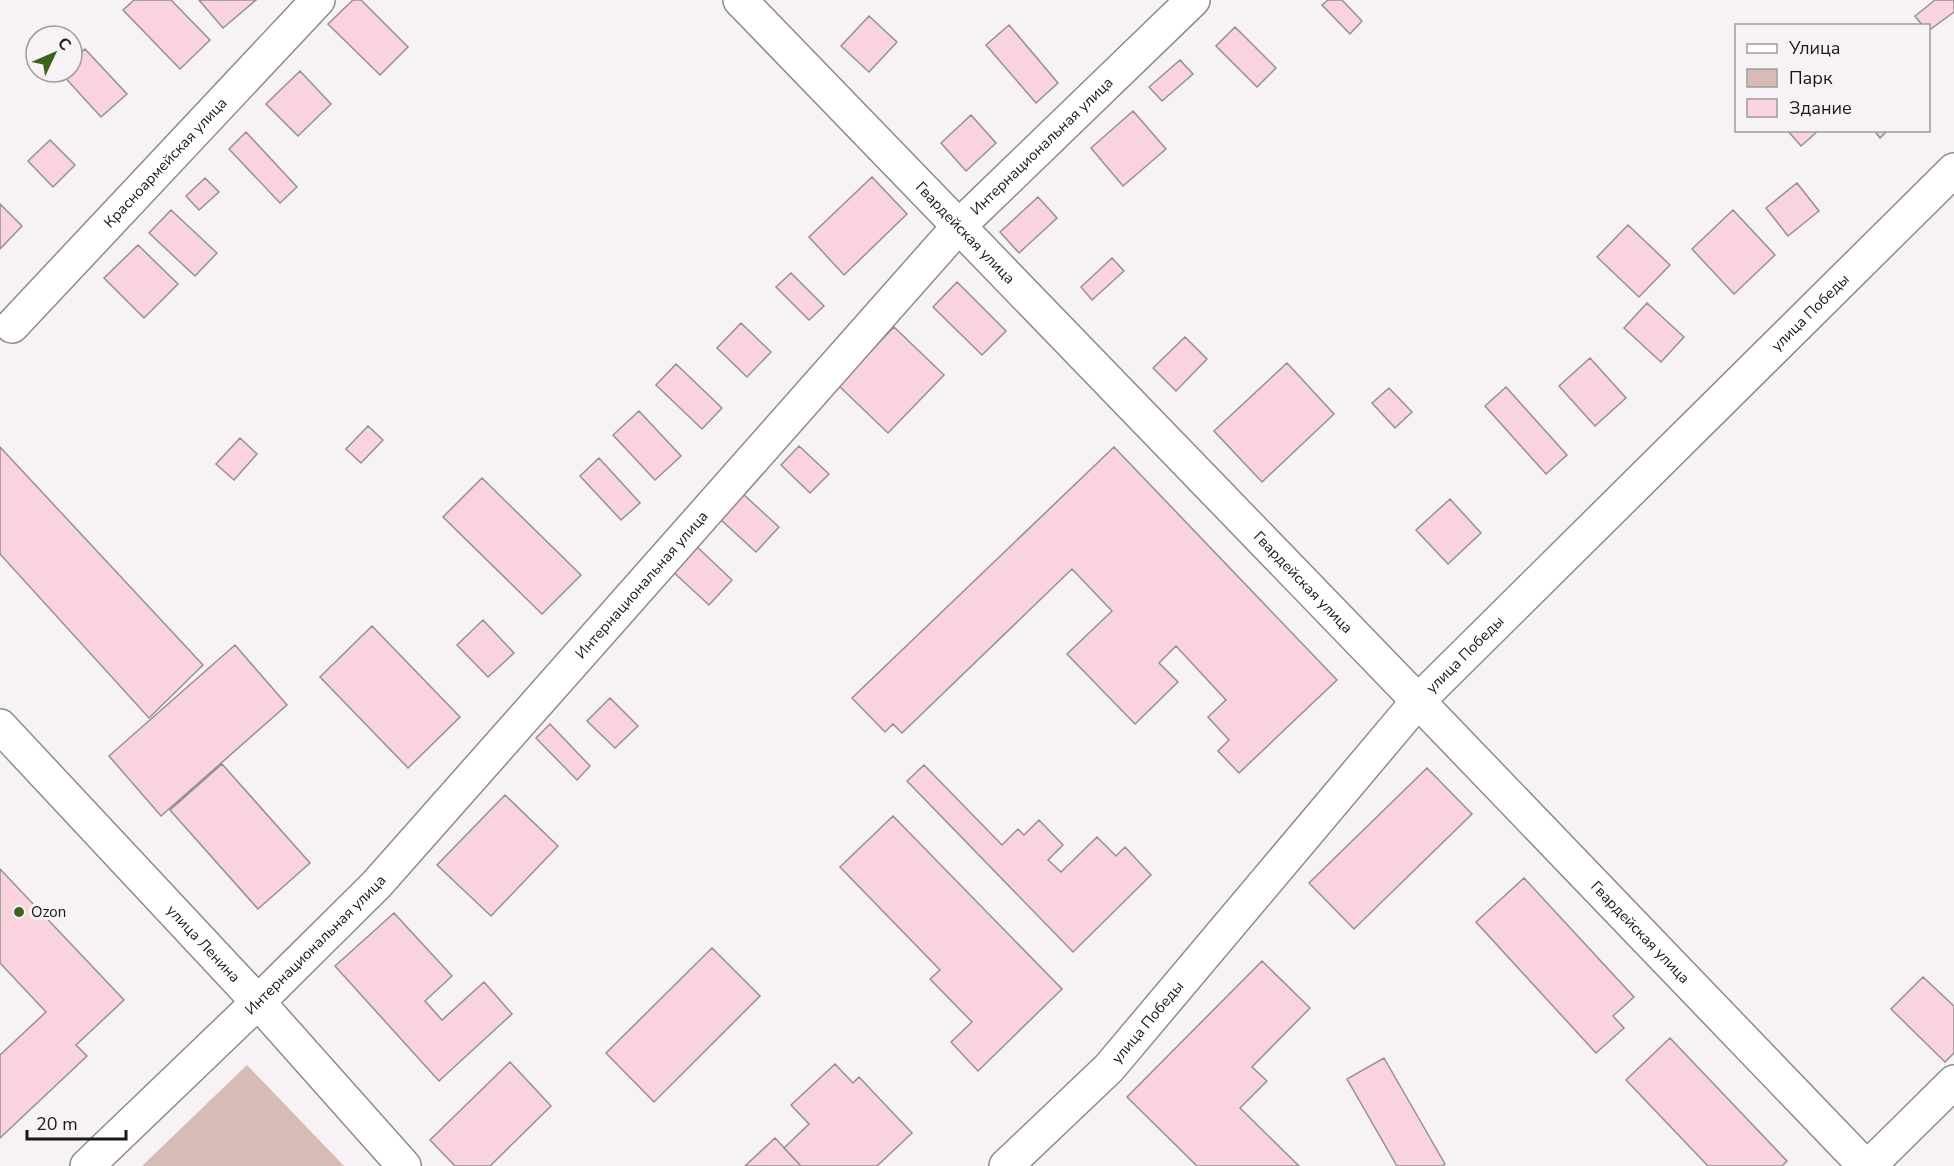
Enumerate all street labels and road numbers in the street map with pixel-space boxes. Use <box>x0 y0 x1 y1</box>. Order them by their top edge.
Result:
street label: Интернациональная улица <box>966 73 1117 220</box>
street label: Красноармейская улица <box>99 93 231 232</box>
street label: Гвардейская улица <box>911 177 1019 288</box>
street label: улица Победы <box>1767 269 1853 355</box>
street label: Интернациональная улица <box>571 507 712 663</box>
street label: Гвардейская улица <box>1249 527 1357 638</box>
street label: улица Победы <box>1422 611 1508 698</box>
street label: Интернациональная улица <box>241 871 390 1019</box>
street label: Гвардейская улица <box>1586 877 1694 988</box>
street label: улица Ленина <box>162 901 245 987</box>
street label: улица Победы <box>1107 977 1188 1068</box>

